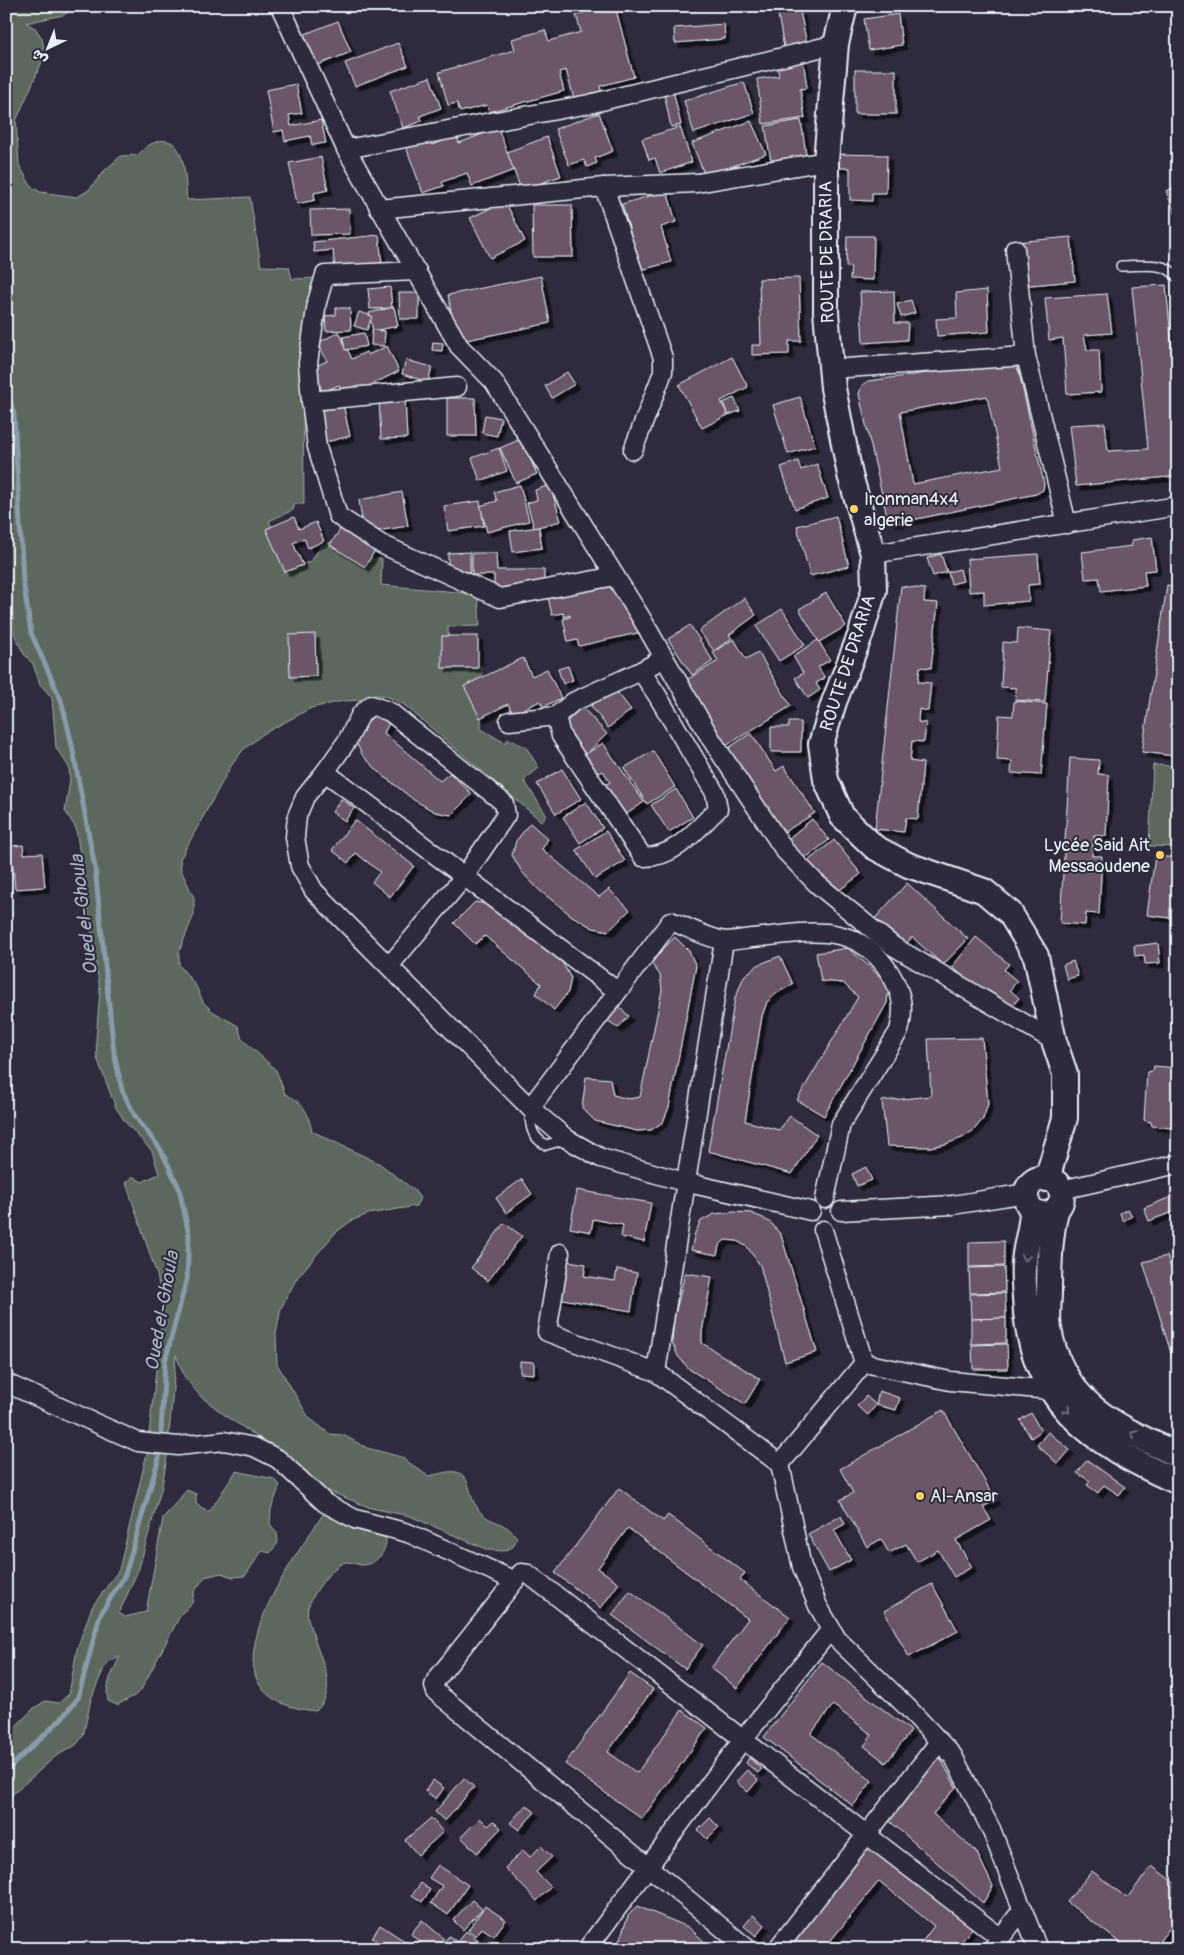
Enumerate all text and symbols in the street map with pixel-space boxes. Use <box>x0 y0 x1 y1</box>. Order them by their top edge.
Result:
north arrow <box>22 22 72 72</box>
text: ش <box>28 46 51 69</box>
street label: ROUTE DE DRARIA <box>814 180 840 323</box>
place label: Ironman4x4 algerie <box>864 488 959 532</box>
marker: Ironman4x4 algerie <box>848 503 860 515</box>
street label: ROUTE DE DRARIA <box>815 592 881 734</box>
place label: Lycée Said Ait Messaoudene <box>1044 834 1151 878</box>
marker: Lycée Said Ait Messaoudene <box>1154 849 1166 861</box>
water label: Oued el-Ghoula <box>65 852 103 977</box>
water label: Oued el-Ghoula <box>140 1248 185 1373</box>
one-way arrow <box>1020 1255 1031 1263</box>
one-way arrow <box>1061 1404 1070 1413</box>
one-way arrow <box>1130 1431 1139 1441</box>
place label: Al-Ansar <box>930 1485 999 1508</box>
marker: Al-Ansar <box>914 1490 926 1502</box>

